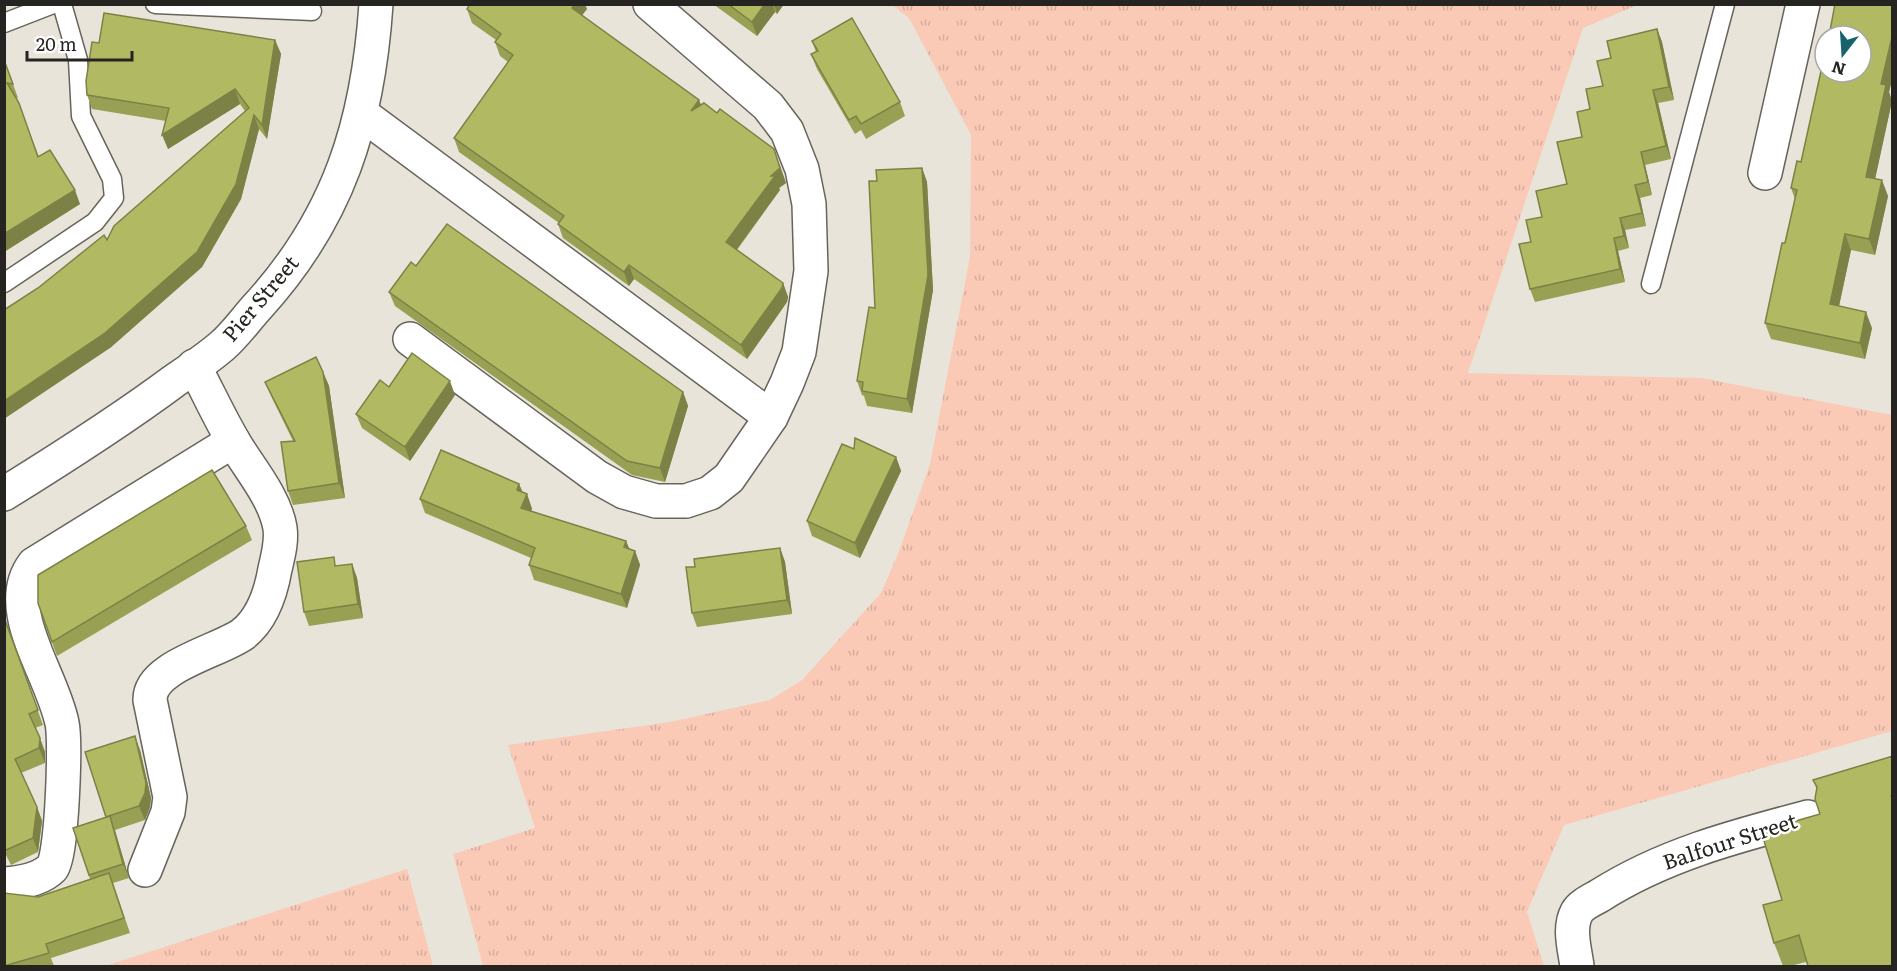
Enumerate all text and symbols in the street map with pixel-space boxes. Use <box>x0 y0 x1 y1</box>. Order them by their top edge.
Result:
scale bar <box>27 24 132 62</box>
north arrow <box>1813 24 1873 84</box>
text: 20 m <box>36 30 77 57</box>
text: N <box>1828 56 1848 83</box>
street label: Pier Street <box>214 247 305 347</box>
street label: Balfour Street <box>1658 803 1801 876</box>

